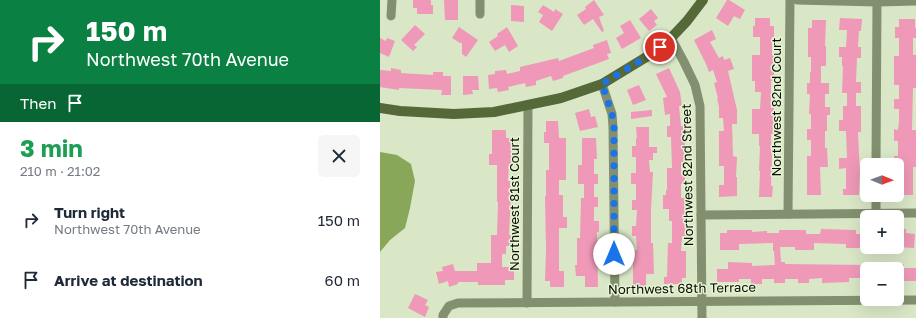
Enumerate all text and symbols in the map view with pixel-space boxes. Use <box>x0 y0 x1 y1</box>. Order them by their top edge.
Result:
text: 150 m <box>86 14 167 47</box>
icon: right <box>20 16 72 68</box>
pin <box>643 30 677 64</box>
icon: arrive <box>649 36 671 58</box>
street label: Northwest 82nd Court <box>768 37 784 177</box>
text: Northwest 70th Avenue <box>86 48 289 70</box>
icon: arrive <box>64 92 86 114</box>
text: Then <box>20 94 56 112</box>
street label: Northwest 82nd Street <box>678 104 696 246</box>
text: 3 min <box>20 133 83 162</box>
button: close <box>318 135 360 177</box>
street label: Northwest 81st Court <box>506 137 522 271</box>
north arrow <box>860 158 904 202</box>
map controls <box>860 158 904 306</box>
text: 210 m · 21:02 <box>20 163 100 179</box>
text: Turn right <box>54 203 125 221</box>
icon: right <box>20 209 42 231</box>
button: + <box>860 210 904 254</box>
text: 150 m <box>318 211 360 229</box>
text: Northwest 70th Avenue <box>54 221 201 237</box>
position arrow <box>593 233 635 275</box>
button: − <box>860 262 904 306</box>
icon: arrive <box>20 269 42 291</box>
text: Arrive at destination <box>54 271 203 289</box>
text: 60 m <box>325 271 360 289</box>
street label: Northwest 68th Terrace <box>608 279 756 297</box>

